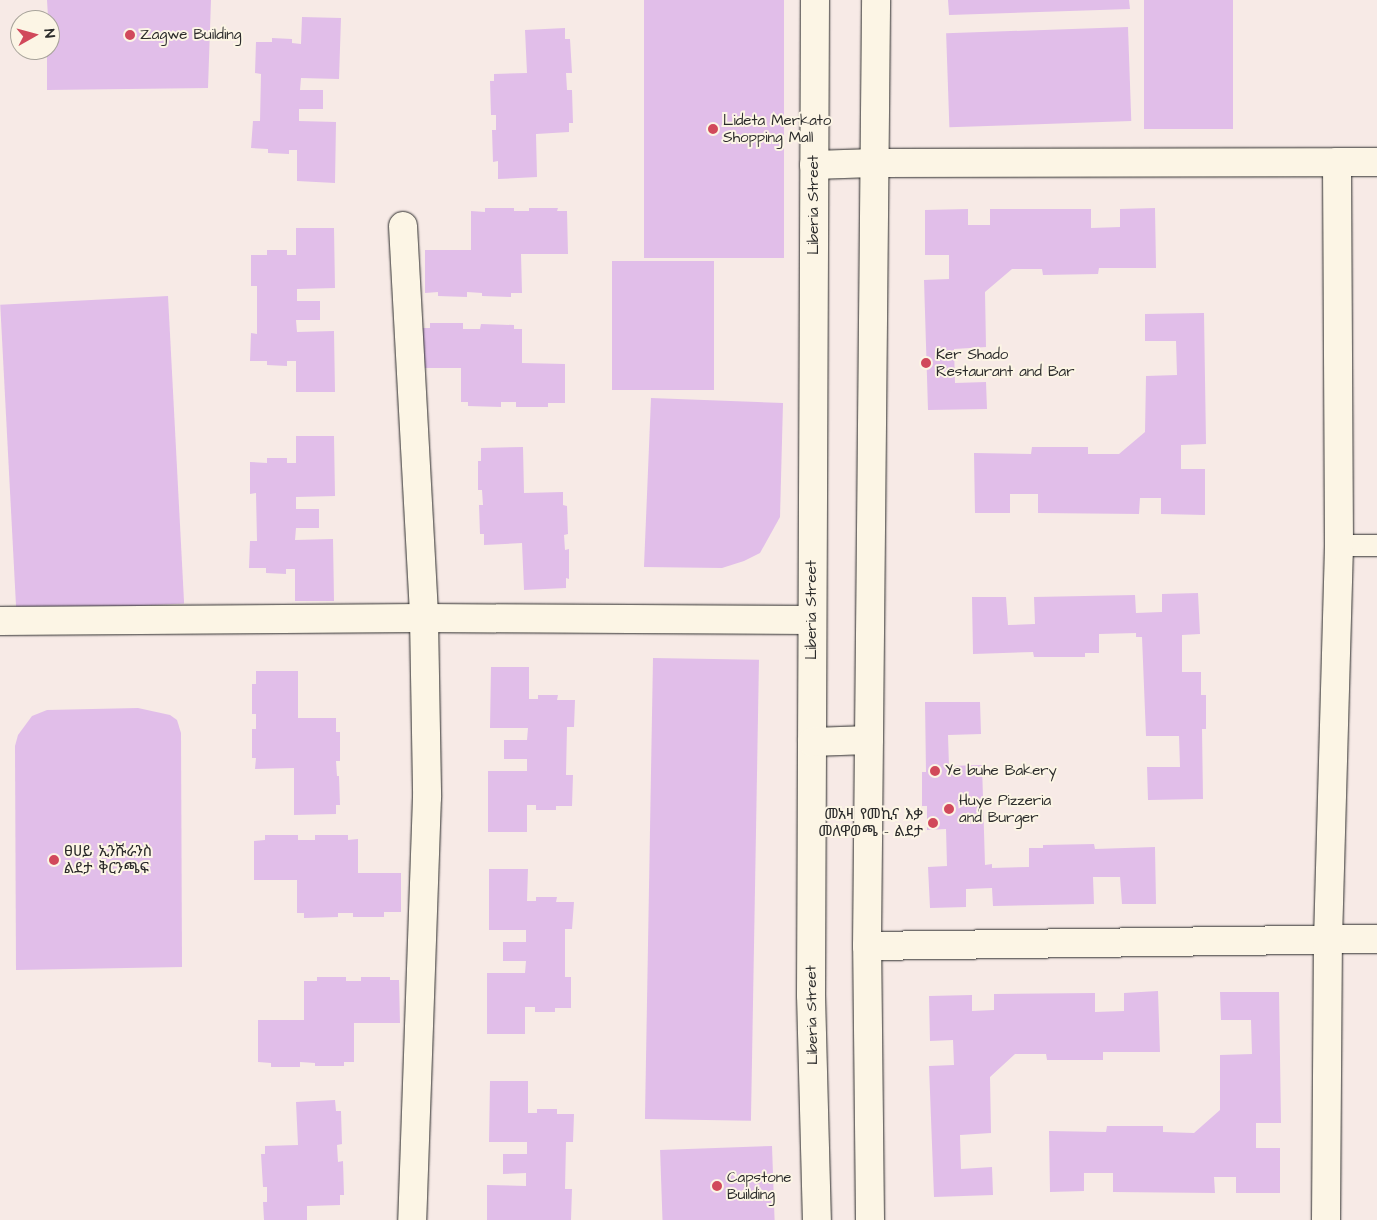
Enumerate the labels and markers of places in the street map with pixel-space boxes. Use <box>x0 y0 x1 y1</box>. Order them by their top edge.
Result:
place label: Zagwe Building <box>140 26 241 44</box>
marker: Zagwe Building <box>124 29 136 41</box>
place label: Lideta Merkato Shopping Mall <box>723 111 831 146</box>
marker: Lideta Merkato Shopping Mall <box>707 123 719 135</box>
place label: Ker Shado Restaurant and Bar <box>936 345 1075 380</box>
marker: Ker Shado Restaurant and Bar <box>920 357 932 369</box>
place label: Ye buhe Bakery <box>945 762 1057 780</box>
marker: Ye buhe Bakery <box>929 765 941 777</box>
place label: Huye Pizzeria and Burger <box>959 791 1051 826</box>
marker: Huye Pizzeria and Burger <box>943 803 955 815</box>
place label: መአዛ የመኪና እቃ መለዋወጫ - ልደታ <box>818 805 923 840</box>
marker: መአዛ የመኪና እቃ መለዋወጫ - ልደታ <box>927 817 939 829</box>
place label: ፀሀይ ኢንሹራንስ ልደታ ቅርንጫፍ <box>64 842 152 877</box>
marker: ፀሀይ ኢንሹራንስ ልደታ ቅርንጫፍ <box>48 854 60 866</box>
place label: Capstone Building <box>727 1168 791 1203</box>
marker: Capstone Building <box>711 1180 723 1192</box>

